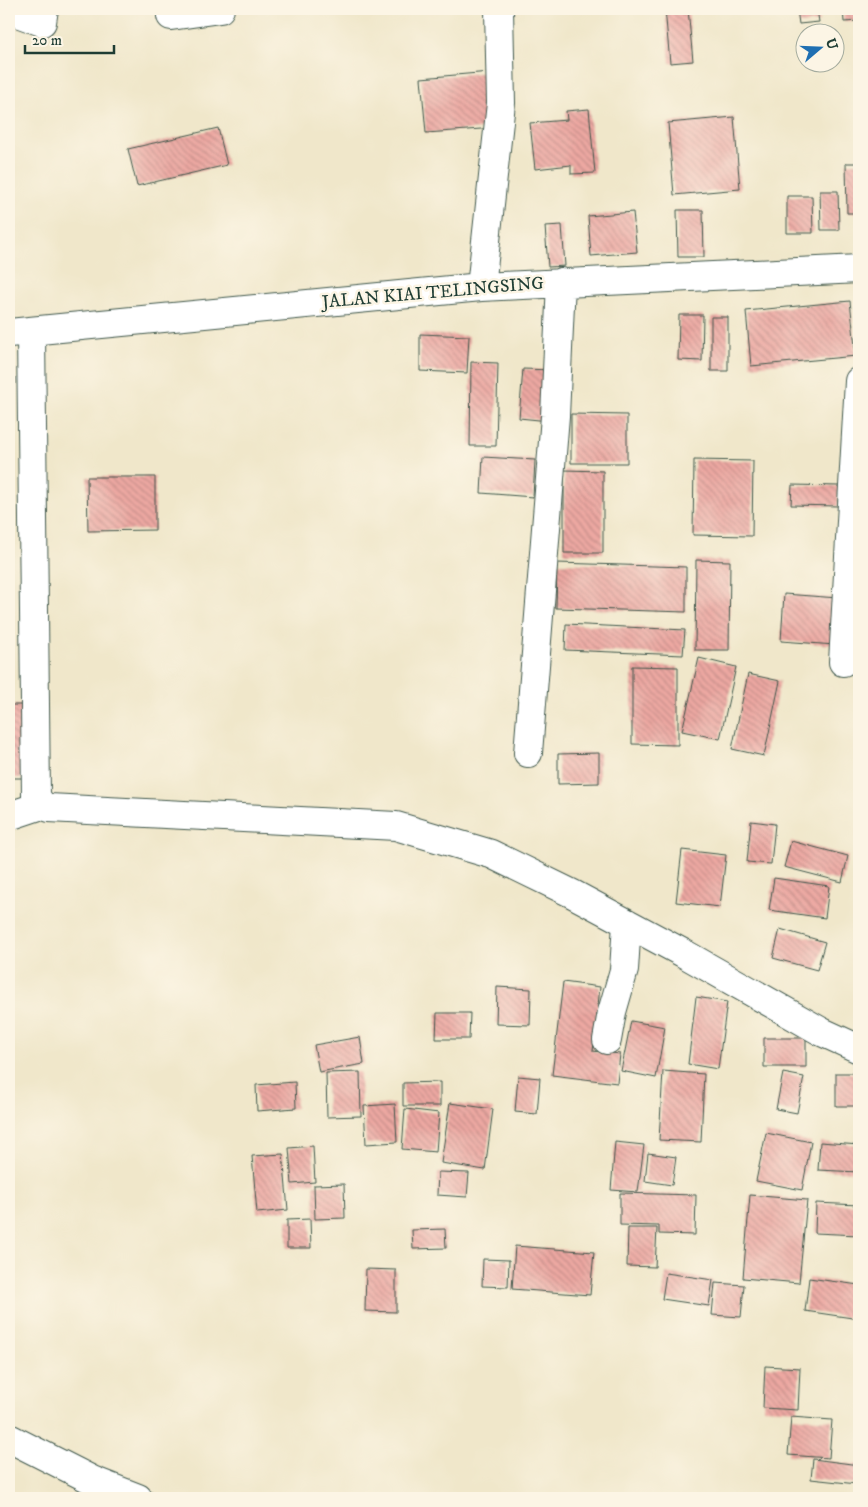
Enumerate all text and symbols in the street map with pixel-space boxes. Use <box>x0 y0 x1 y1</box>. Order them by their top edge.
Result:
scale bar <box>25 22 114 54</box>
north arrow <box>796 22 846 72</box>
text: 20 m <box>32 31 62 50</box>
text: U <box>821 36 842 52</box>
street label: JALAN KIAI TELINGSING <box>319 272 545 314</box>

